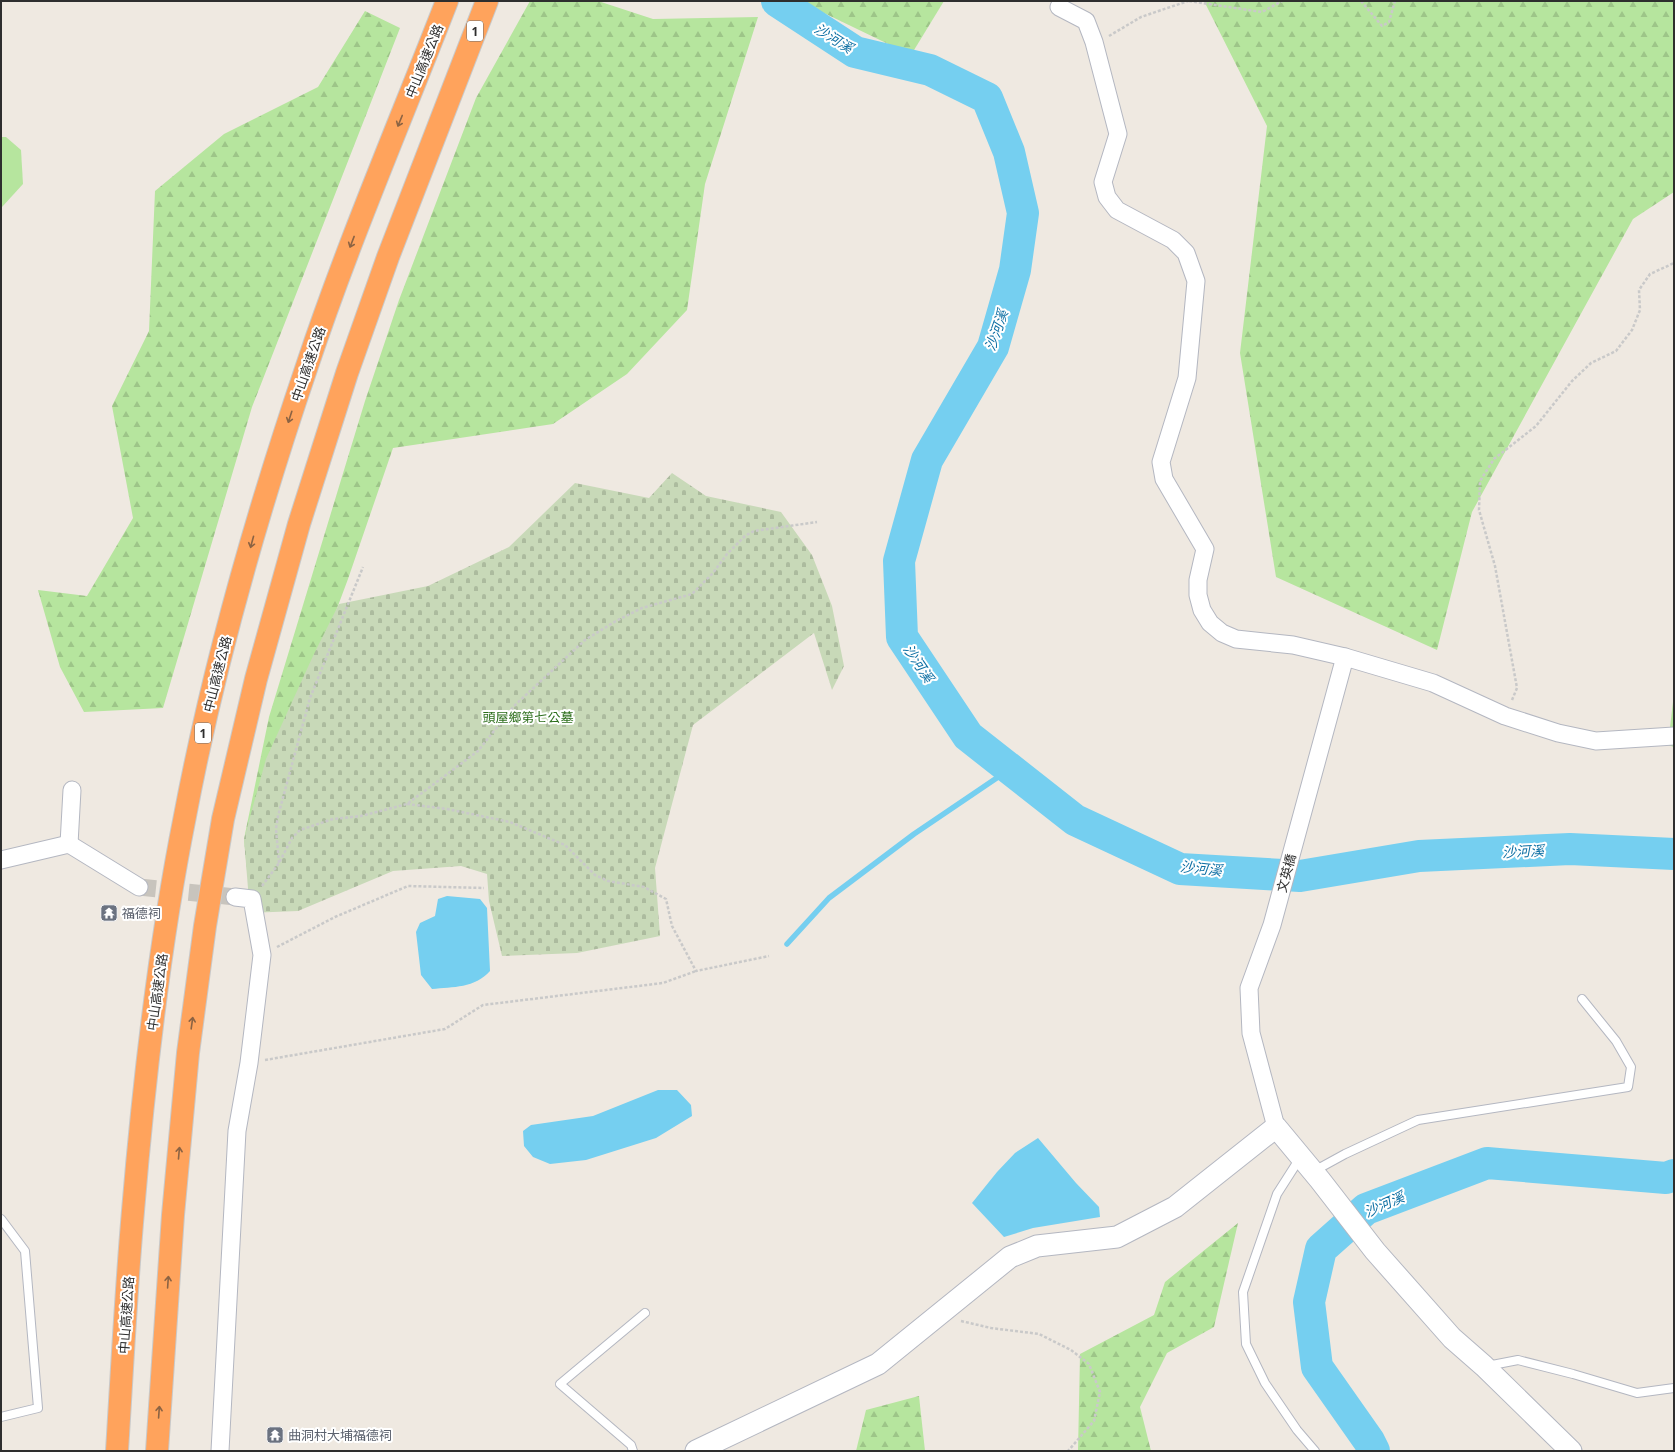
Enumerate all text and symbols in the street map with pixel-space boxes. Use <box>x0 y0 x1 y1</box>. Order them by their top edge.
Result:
water label: 沙河溪 <box>811 19 859 58</box>
street label: 中山高速公路 <box>401 21 447 101</box>
road number: 1 <box>467 21 483 41</box>
one-way arrow <box>395 115 403 127</box>
one-way arrow <box>348 236 356 248</box>
water label: 沙河溪 <box>980 305 1012 353</box>
street label: 中山高速公路 <box>287 324 329 404</box>
one-way arrow <box>286 411 293 424</box>
one-way arrow <box>248 535 255 548</box>
street label: 中山高速公路 <box>199 634 235 714</box>
water label: 沙河溪 <box>899 640 940 687</box>
park label: 頭屋鄉第七公墓 <box>482 708 574 726</box>
road number: 1 <box>195 723 211 743</box>
water label: 沙河溪 <box>1502 840 1546 862</box>
street label: 文英橋 <box>1272 852 1300 894</box>
water label: 沙河溪 <box>1179 856 1225 880</box>
temple icon: 福德祠 <box>99 903 119 923</box>
place label: 福德祠 <box>122 904 161 922</box>
street label: 中山高速公路 <box>143 952 171 1032</box>
one-way arrow <box>188 1017 196 1030</box>
one-way arrow <box>175 1147 182 1160</box>
water label: 沙河溪 <box>1361 1186 1409 1221</box>
street label: 中山高速公路 <box>114 1275 138 1355</box>
one-way arrow <box>165 1276 172 1289</box>
one-way arrow <box>156 1406 163 1419</box>
temple icon: 曲洞村大埔福德祠 <box>265 1425 285 1445</box>
place label: 曲洞村大埔福德祠 <box>288 1426 392 1444</box>

